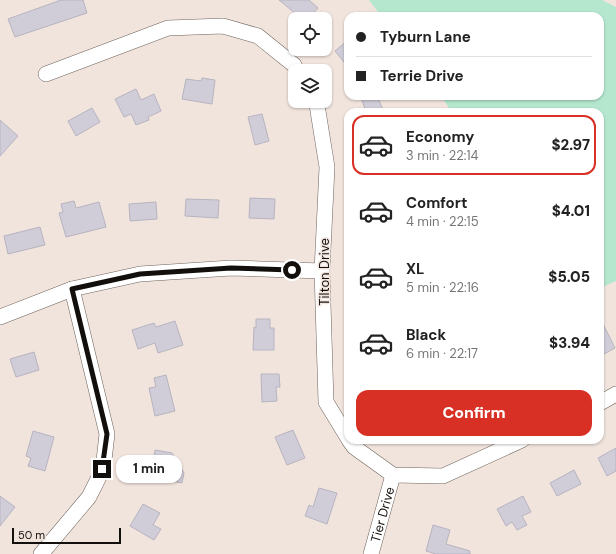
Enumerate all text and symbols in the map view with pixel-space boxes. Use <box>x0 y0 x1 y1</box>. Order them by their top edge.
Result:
map controls <box>288 12 332 108</box>
button: locate <box>288 12 332 56</box>
text: Tyburn Lane <box>380 27 471 47</box>
button: layers <box>288 64 332 108</box>
text: Terrie Drive <box>380 66 464 86</box>
icon: car <box>358 127 394 163</box>
text: Economy <box>406 127 474 147</box>
text: $2.97 <box>551 135 590 155</box>
text: 3 min · 22:14 <box>406 147 478 164</box>
icon: car <box>358 193 394 229</box>
text: Comfort <box>406 193 467 213</box>
text: $4.01 <box>552 201 590 221</box>
text: 4 min · 22:15 <box>406 213 479 230</box>
street label: Tilton Drive <box>316 238 333 306</box>
icon: car <box>358 259 394 295</box>
text: XL <box>406 259 424 279</box>
route start <box>283 261 301 279</box>
text: $5.05 <box>548 267 590 287</box>
text: 5 min · 22:16 <box>406 279 479 296</box>
icon: car <box>358 325 394 361</box>
text: Black <box>406 325 446 345</box>
text: $3.94 <box>549 333 590 353</box>
text: 6 min · 22:17 <box>406 345 478 362</box>
button: Confirm <box>356 390 592 436</box>
callout: 1 min <box>116 455 182 483</box>
route end <box>93 460 111 478</box>
text: 1 min <box>133 460 165 477</box>
street label: Tier Drive <box>367 485 398 544</box>
scale bar <box>12 526 121 545</box>
text: 50 m <box>18 528 45 542</box>

